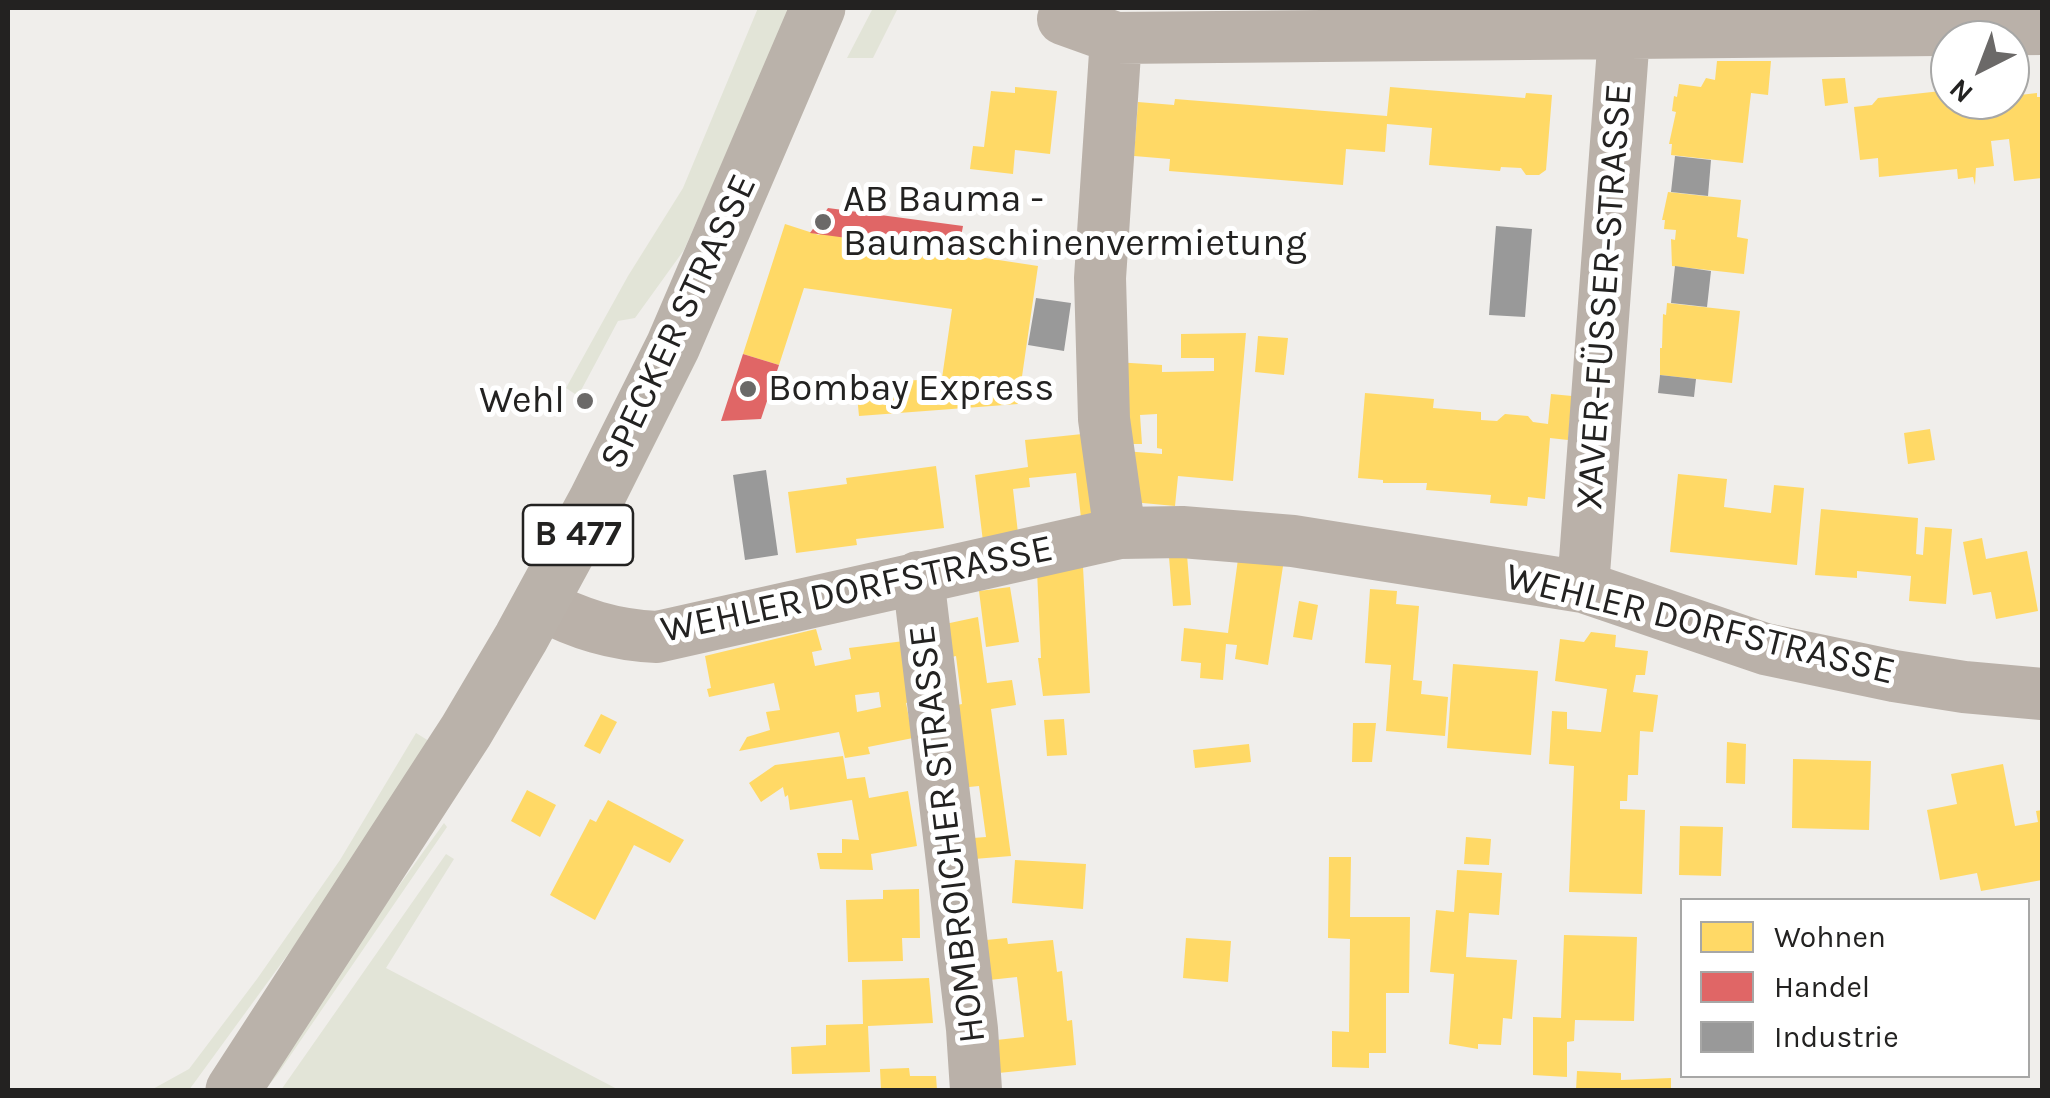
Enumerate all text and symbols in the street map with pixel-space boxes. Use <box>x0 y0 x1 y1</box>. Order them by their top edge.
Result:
north arrow <box>1930 20 2030 120</box>
text: N <box>1942 72 1979 110</box>
street label: XAVER-FÜSSER-STRASSE <box>1567 82 1643 512</box>
street label: SPECKER STRASSE <box>591 167 767 477</box>
place label: AB Bauma - Baumaschinenvermietung <box>843 177 1307 266</box>
marker: AB Bauma - Baumaschinenvermietung <box>812 211 834 233</box>
place label: Bombay Express <box>768 366 1054 412</box>
place label: Wehl <box>479 378 565 424</box>
marker: Bombay Express <box>737 378 759 400</box>
marker: Wehl <box>574 390 596 412</box>
road number: B 477 <box>523 505 633 565</box>
street label: WEHLER DORFSTRASSE <box>657 526 1057 654</box>
street label: WEHLER DORFSTRASSE <box>1501 555 1899 695</box>
street label: HOMBROICHER STRASSE <box>900 622 996 1046</box>
legend <box>1680 898 2030 1078</box>
text: Wohnen <box>1774 919 1886 955</box>
text: Handel <box>1774 969 1870 1005</box>
text: Industrie <box>1774 1019 1899 1055</box>

